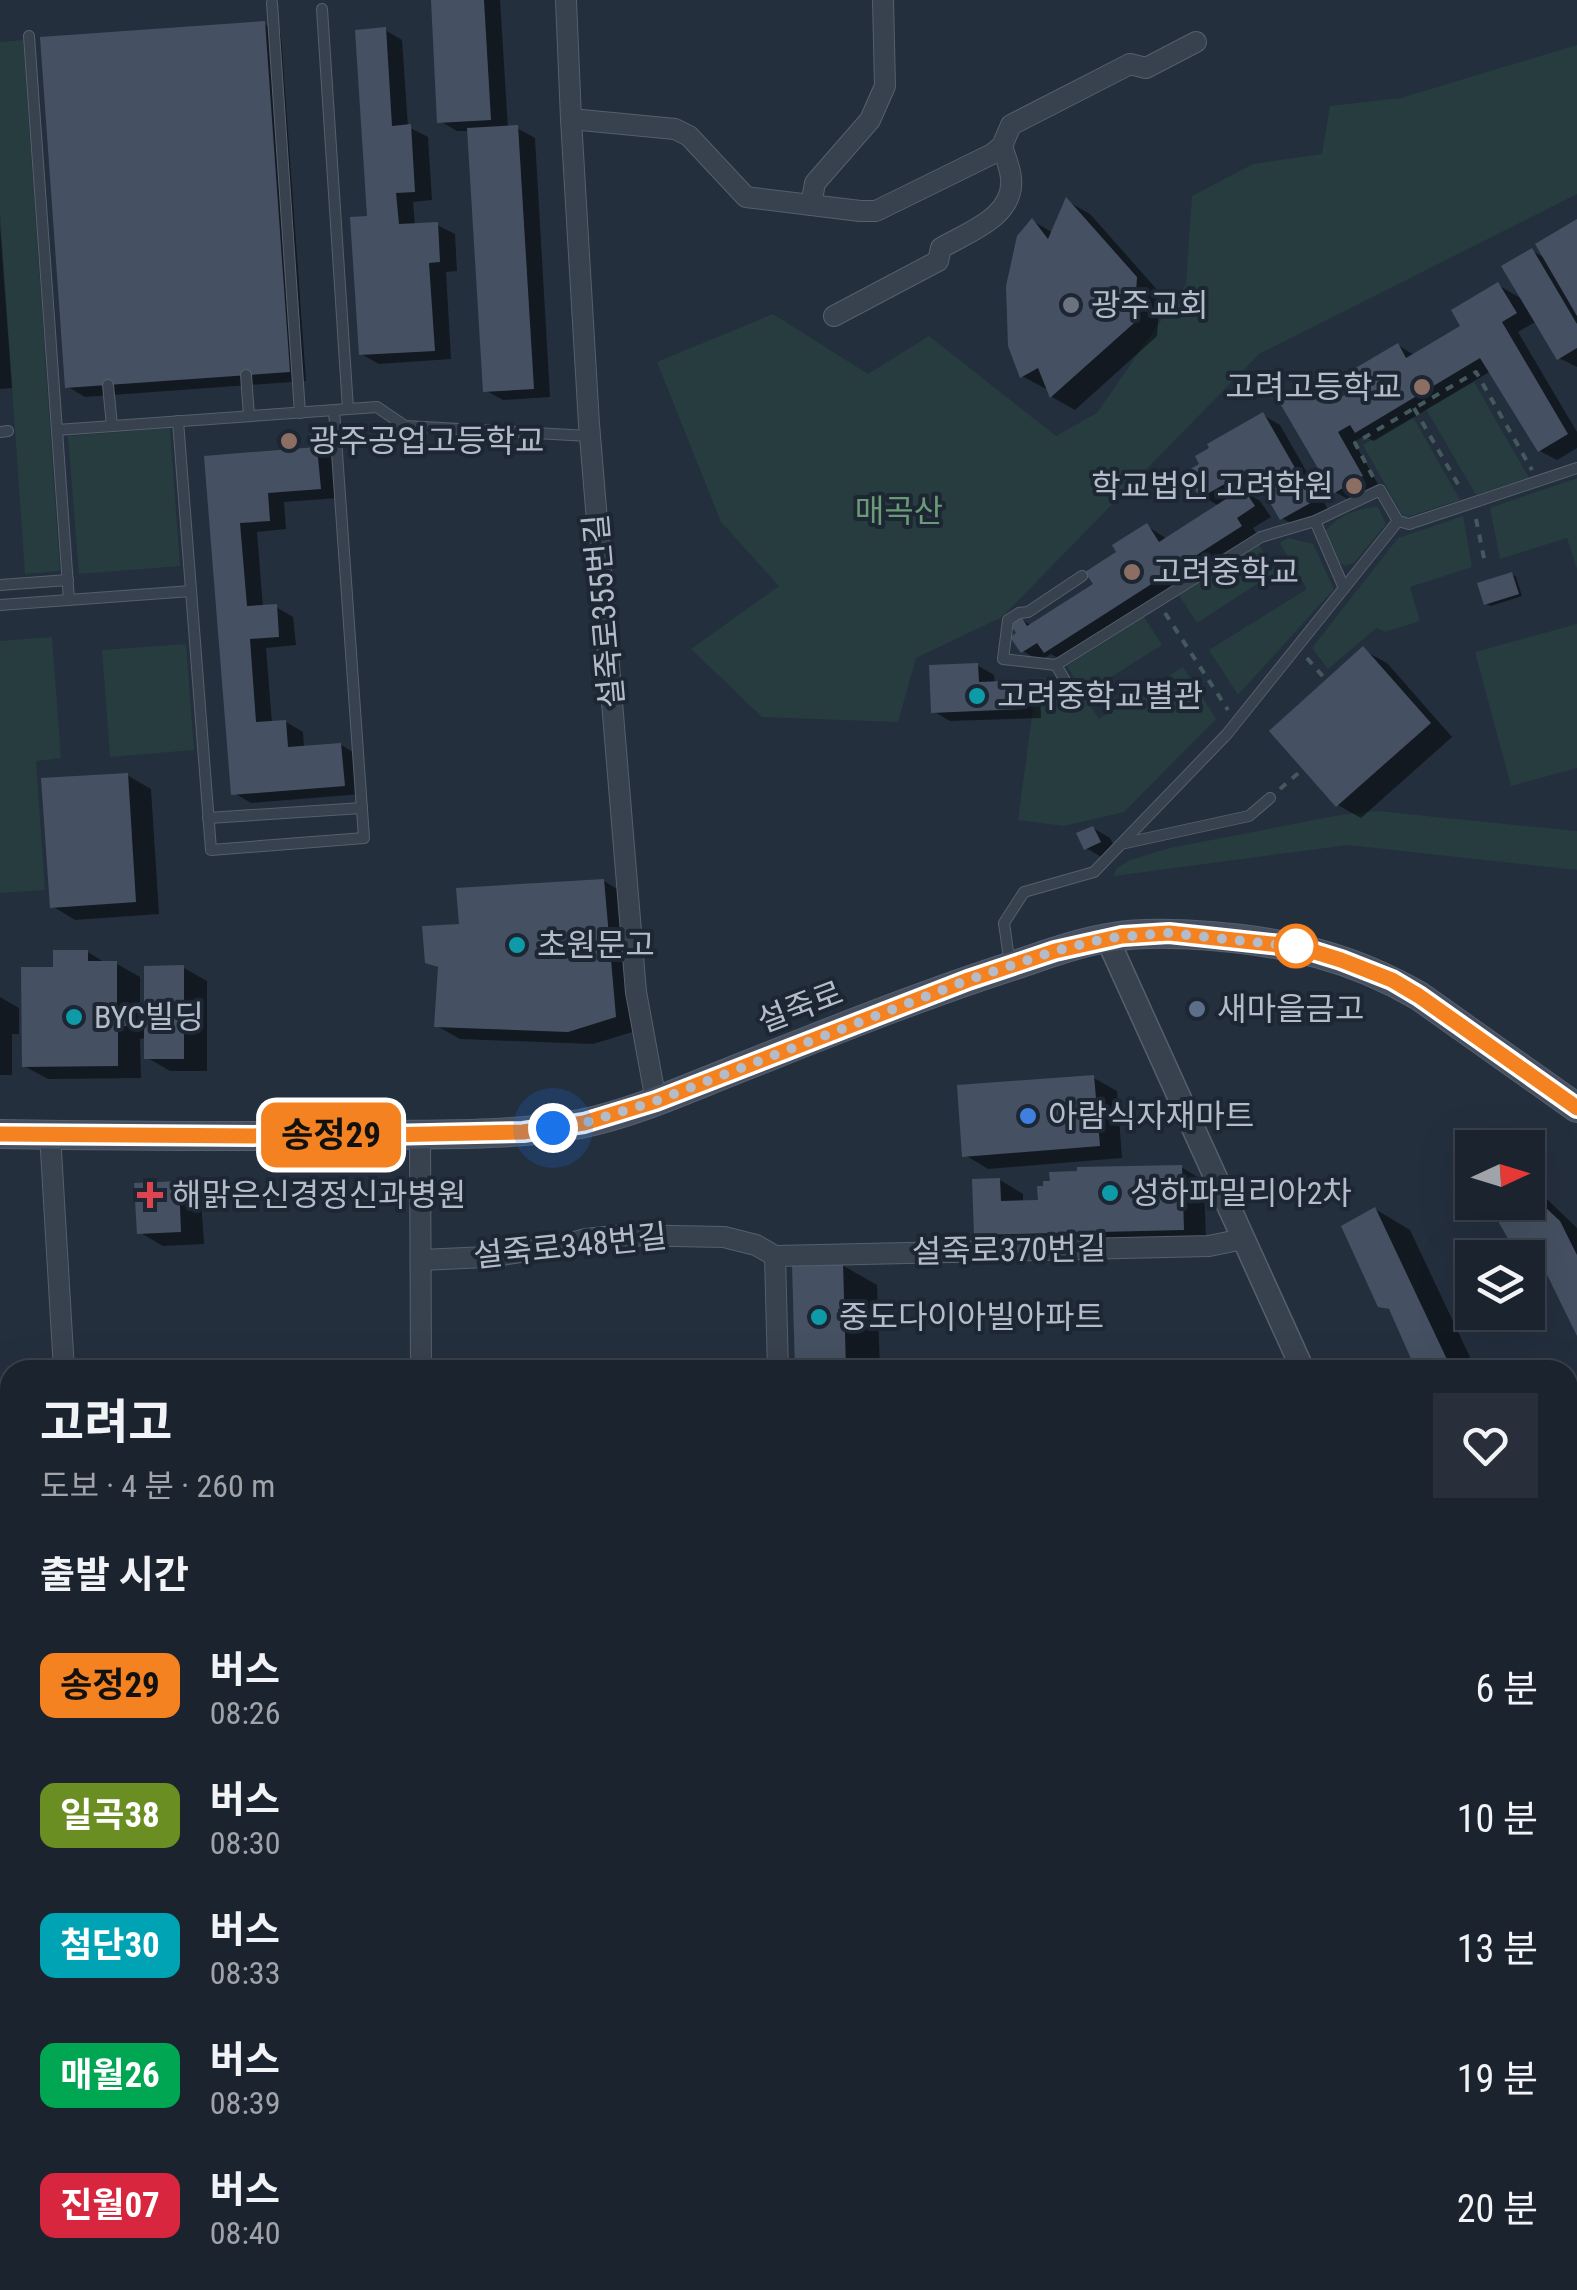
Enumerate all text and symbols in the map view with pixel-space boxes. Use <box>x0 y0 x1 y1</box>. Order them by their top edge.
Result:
place label: 광주교회 <box>1091 286 1209 324</box>
marker: 광주교회 <box>1060 294 1082 316</box>
place label: 고려고등학교 <box>1225 368 1402 406</box>
marker: 고려고등학교 <box>1411 376 1433 398</box>
place label: 광주공업고등학교 <box>309 422 545 460</box>
marker: 광주공업고등학교 <box>278 430 300 452</box>
place label: 학교법인 고려학원 <box>1091 467 1334 505</box>
marker: 학교법인 고려학원 <box>1343 475 1365 497</box>
park label: 매곡산 <box>855 492 943 530</box>
street label: 설죽로355번길 <box>577 512 631 710</box>
place label: 고려중학교 <box>1152 553 1299 591</box>
marker: 고려중학교 <box>1121 561 1143 583</box>
place label: 고려중학교별관 <box>997 677 1203 715</box>
marker: 고려중학교별관 <box>966 685 988 707</box>
unlabelled marker <box>1275 925 1317 967</box>
place label: 초원문고 <box>537 926 655 964</box>
marker: 초원문고 <box>506 934 528 956</box>
street label: 설죽로 <box>752 973 848 1041</box>
place label: 새마을금고 <box>1217 990 1364 1028</box>
place label: BYC빌딩 <box>94 998 204 1036</box>
marker: 새마을금고 <box>1186 998 1208 1020</box>
marker: BYC빌딩 <box>63 1006 85 1028</box>
place label: 아람식자재마트 <box>1048 1097 1254 1135</box>
line badge: 송정29 <box>261 1102 401 1168</box>
your location <box>528 1103 578 1153</box>
marker: 아람식자재마트 <box>1017 1105 1039 1127</box>
text: 송정29 <box>281 1115 381 1156</box>
north arrow <box>1455 1130 1545 1220</box>
map controls <box>1455 1130 1545 1330</box>
place label: 성하파밀리아2차 <box>1130 1174 1352 1212</box>
place label: 해맑은신경정신과병원 <box>172 1176 466 1214</box>
marker: 해맑은신경정신과병원 <box>137 1182 163 1208</box>
marker: 성하파밀리아2차 <box>1099 1182 1121 1204</box>
street label: 설죽로348번길 <box>471 1217 669 1275</box>
street label: 설죽로370번길 <box>911 1229 1107 1271</box>
button: layers <box>1455 1240 1545 1330</box>
place label: 중도다이아빌아파트 <box>839 1298 1104 1336</box>
marker: 중도다이아빌아파트 <box>808 1306 830 1328</box>
button: heart <box>1433 1393 1538 1498</box>
text: 고려고 <box>40 1394 172 1451</box>
text: 도보 · 4 분 · 260 m <box>40 1467 275 1505</box>
text: 출발 시간 <box>40 1553 189 1597</box>
text: 버스 <box>210 1648 280 1692</box>
text: 송정29 <box>60 1665 160 1706</box>
text: 6 분 <box>1476 1667 1538 1711</box>
text: 08:26 <box>210 1694 280 1732</box>
text: 버스 <box>210 1778 280 1822</box>
text: 일곡38 <box>60 1795 160 1836</box>
text: 10 분 <box>1457 1797 1538 1841</box>
text: 08:30 <box>210 1824 280 1862</box>
text: 버스 <box>210 1908 280 1952</box>
text: 첨단30 <box>60 1925 160 1966</box>
text: 13 분 <box>1457 1927 1538 1971</box>
text: 08:33 <box>210 1954 280 1992</box>
text: 버스 <box>210 2038 280 2082</box>
text: 매월26 <box>60 2055 160 2096</box>
text: 19 분 <box>1457 2057 1538 2101</box>
text: 08:39 <box>210 2084 280 2122</box>
text: 버스 <box>210 2168 280 2212</box>
text: 진월07 <box>60 2185 160 2226</box>
text: 20 분 <box>1457 2187 1538 2231</box>
text: 08:40 <box>210 2214 280 2252</box>

